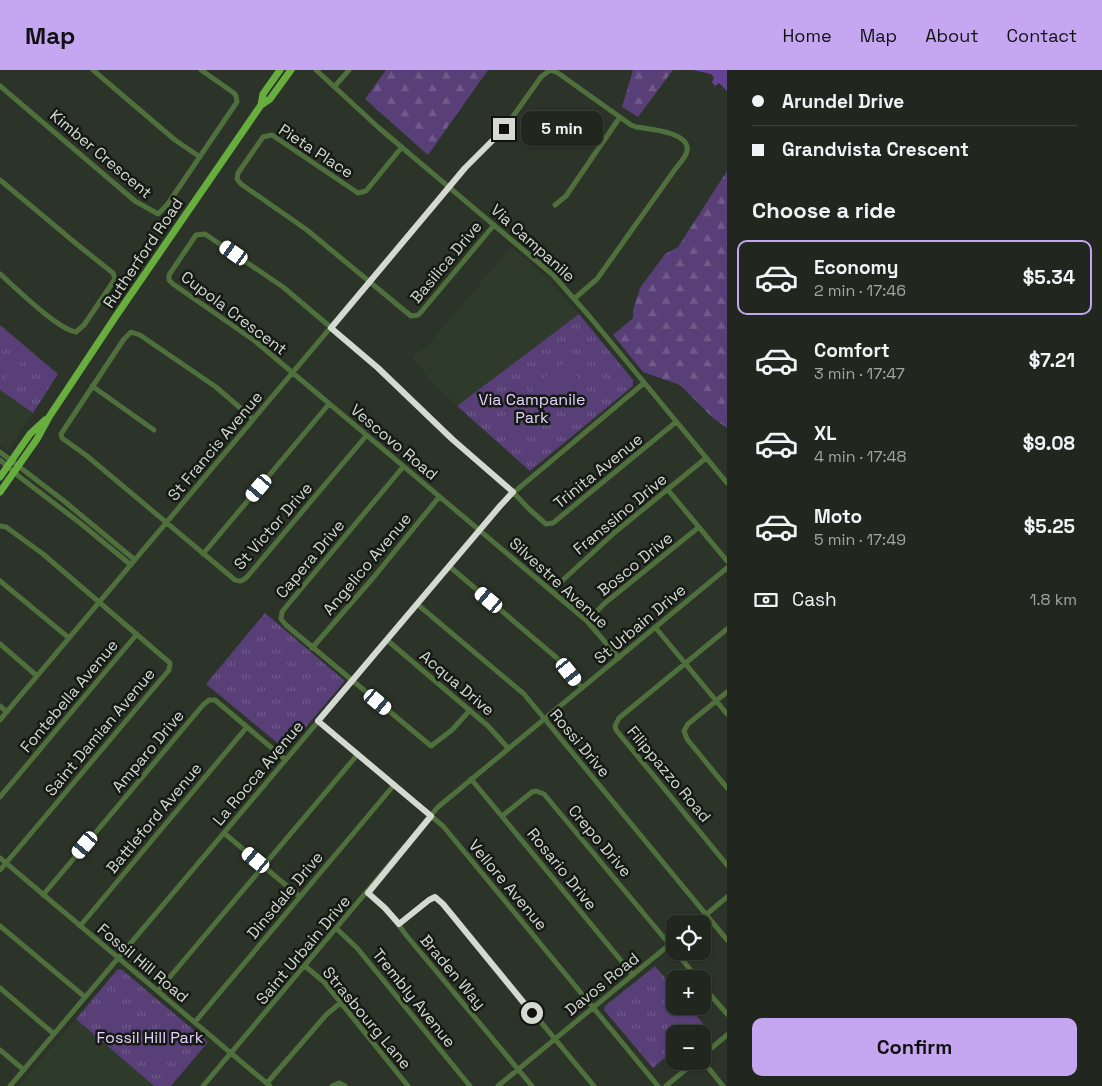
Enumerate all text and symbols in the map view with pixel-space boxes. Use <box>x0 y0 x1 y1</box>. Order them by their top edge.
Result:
text: Map <box>25 20 75 51</box>
text: Home <box>783 24 832 47</box>
text: Map <box>860 24 897 47</box>
text: About <box>925 24 979 47</box>
text: Contact <box>1007 24 1077 47</box>
text: Arundel Drive <box>782 89 904 114</box>
street label: Kimber Crescent <box>46 105 156 203</box>
callout: 5 min <box>522 112 604 146</box>
route end <box>493 118 515 140</box>
text: 5 min <box>541 118 583 139</box>
street label: Pieta Place <box>275 119 357 183</box>
text: Grandvista Crescent <box>782 137 969 162</box>
street label: Rutherford Road <box>98 194 188 312</box>
text: Choose a ride <box>752 196 896 224</box>
street label: Via Campanile <box>486 199 580 287</box>
street label: Basilica Drive <box>405 217 487 307</box>
car <box>217 238 250 268</box>
icon: car <box>754 255 799 300</box>
text: Economy <box>814 255 898 280</box>
text: $5.34 <box>1023 265 1075 290</box>
street label: Cupola Crescent <box>177 266 291 360</box>
text: 2 min · 17:46 <box>814 280 906 301</box>
icon: car <box>754 338 799 383</box>
text: Comfort <box>814 338 890 363</box>
text: $7.21 <box>1029 348 1075 373</box>
text: 3 min · 17:47 <box>814 363 905 384</box>
street label: St Francis Avenue <box>163 387 267 505</box>
park label: Via Campanile Park <box>479 389 586 428</box>
street label: Vescovo Road <box>346 399 442 485</box>
icon: car <box>754 421 799 466</box>
text: XL <box>814 421 837 446</box>
street label: Trinita Avenue <box>549 429 647 513</box>
text: $9.08 <box>1023 431 1075 456</box>
text: 4 min · 17:48 <box>814 446 907 467</box>
street label: Franssino Drive <box>569 469 671 559</box>
car <box>243 472 274 504</box>
street label: St Victor Drive <box>229 478 317 574</box>
icon: car <box>754 504 799 549</box>
text: Moto <box>814 504 862 529</box>
street label: Angelico Avenue <box>318 508 416 620</box>
text: $5.25 <box>1024 514 1075 539</box>
street label: Capera Drive <box>271 515 349 603</box>
street label: Bosco Drive <box>593 527 677 601</box>
text: 5 min · 17:49 <box>814 529 906 550</box>
street label: Silvestre Avenue <box>505 533 613 633</box>
street label: St Urbain Drive <box>590 579 690 669</box>
car <box>472 585 505 615</box>
icon: cash <box>752 586 780 614</box>
text: Cash <box>792 587 837 612</box>
text: 1.8 km <box>1030 589 1077 610</box>
street label: Fontebella Avenue <box>15 635 123 757</box>
street label: Acqua Drive <box>415 646 499 720</box>
car <box>553 656 584 688</box>
street label: Saint Damian Avenue <box>40 664 160 800</box>
car <box>361 687 394 717</box>
street label: Rossi Drive <box>545 704 615 782</box>
street label: Amparo Drive <box>107 705 189 797</box>
street label: La Rocca Avenue <box>208 716 308 830</box>
street label: Filippazzo Road <box>622 721 716 827</box>
street label: Battleford Avenue <box>101 758 207 878</box>
street label: Crepo Drive <box>564 800 636 882</box>
street label: Rosario Drive <box>522 824 602 914</box>
car <box>69 829 100 861</box>
street label: Vellore Avenue <box>464 835 552 935</box>
car <box>239 845 272 875</box>
street label: Dinsdale Drive <box>242 847 328 943</box>
street label: Saint Urbain Drive <box>251 891 355 1009</box>
map controls <box>666 915 711 1070</box>
button: locate <box>666 915 711 960</box>
street label: Fossil Hill Road <box>93 919 193 1007</box>
street label: Braden Way <box>416 930 490 1014</box>
street label: Trembly Avenue <box>368 944 460 1052</box>
street label: Davos Road <box>561 948 643 1020</box>
street label: Strasbourg Lane <box>318 962 416 1074</box>
button: + <box>666 970 711 1015</box>
route start <box>521 1002 543 1024</box>
button: Confirm <box>752 1018 1077 1076</box>
button: − <box>666 1025 711 1070</box>
park label: Fossil Hill Park <box>97 1027 204 1048</box>

